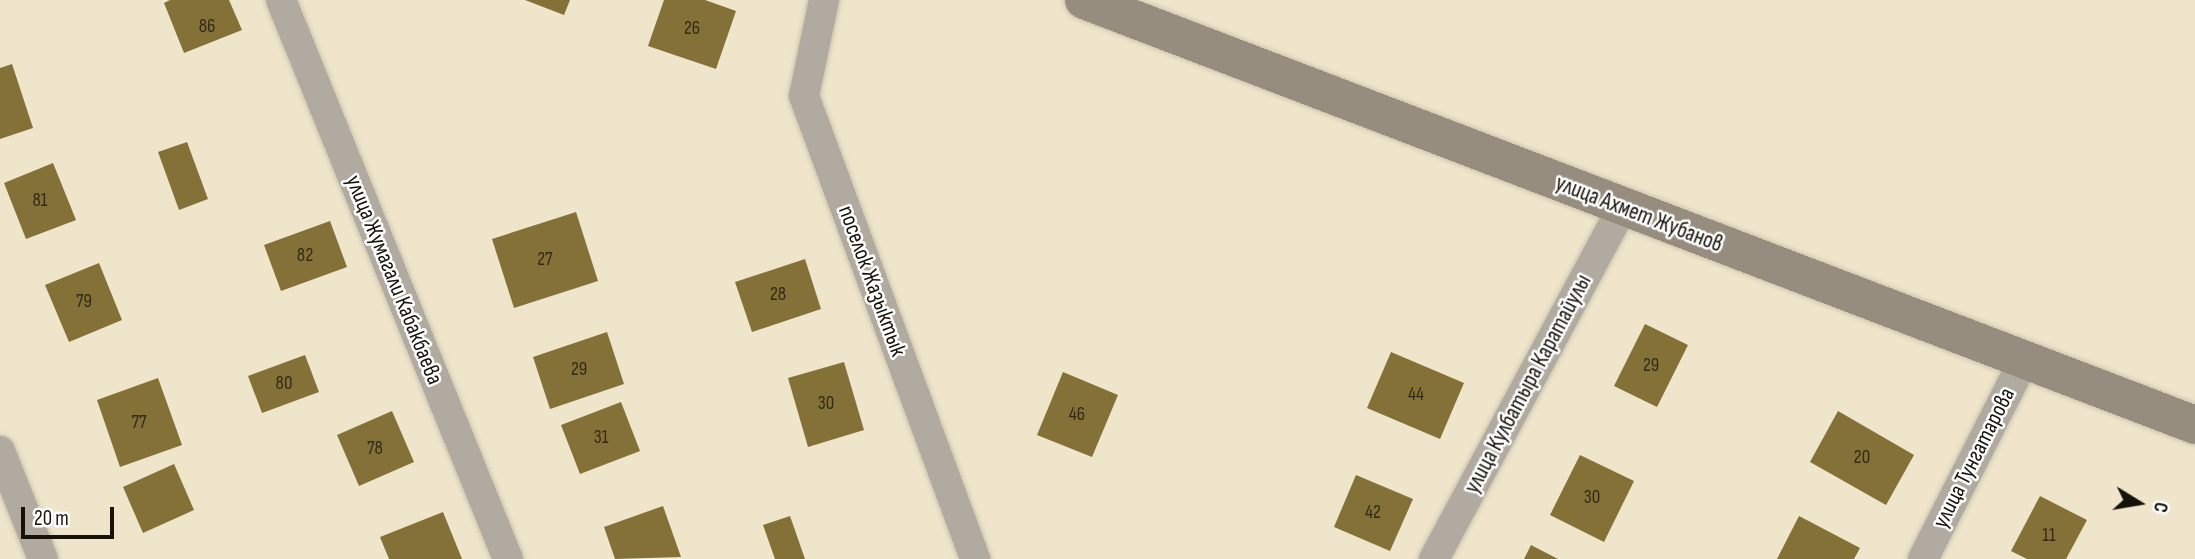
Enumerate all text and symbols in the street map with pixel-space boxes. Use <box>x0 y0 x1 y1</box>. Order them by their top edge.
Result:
house number: 86 <box>199 16 215 38</box>
house number: 26 <box>684 18 700 40</box>
street label: улица Ахмет Жубанов <box>1551 169 1727 259</box>
street label: улица Жумагали Кабакбаева <box>339 171 449 389</box>
house number: 81 <box>33 190 47 212</box>
street label: поселок Жазыктык <box>832 202 912 360</box>
house number: 82 <box>297 245 313 267</box>
house number: 27 <box>537 249 553 271</box>
street label: улица Кулбатыра Каратайулы <box>1459 270 1597 498</box>
house number: 28 <box>770 284 786 306</box>
house number: 79 <box>76 291 92 313</box>
house number: 29 <box>1643 355 1659 377</box>
house number: 29 <box>571 359 587 381</box>
house number: 80 <box>276 373 292 395</box>
street label: улица Тунгатарова <box>1927 383 2021 533</box>
house number: 44 <box>1408 384 1424 406</box>
house number: 30 <box>818 393 834 415</box>
house number: 46 <box>1069 404 1085 426</box>
house number: 77 <box>131 412 147 434</box>
house number: 31 <box>594 427 608 449</box>
house number: 78 <box>367 438 383 460</box>
house number: 20 <box>1854 447 1870 469</box>
north arrow <box>2104 468 2174 538</box>
house number: 30 <box>1584 487 1600 509</box>
scale bar <box>24 492 117 536</box>
text: С <box>2148 500 2172 514</box>
house number: 42 <box>1365 502 1381 524</box>
text: 20 m <box>34 506 69 531</box>
house number: 11 <box>2042 525 2056 547</box>

